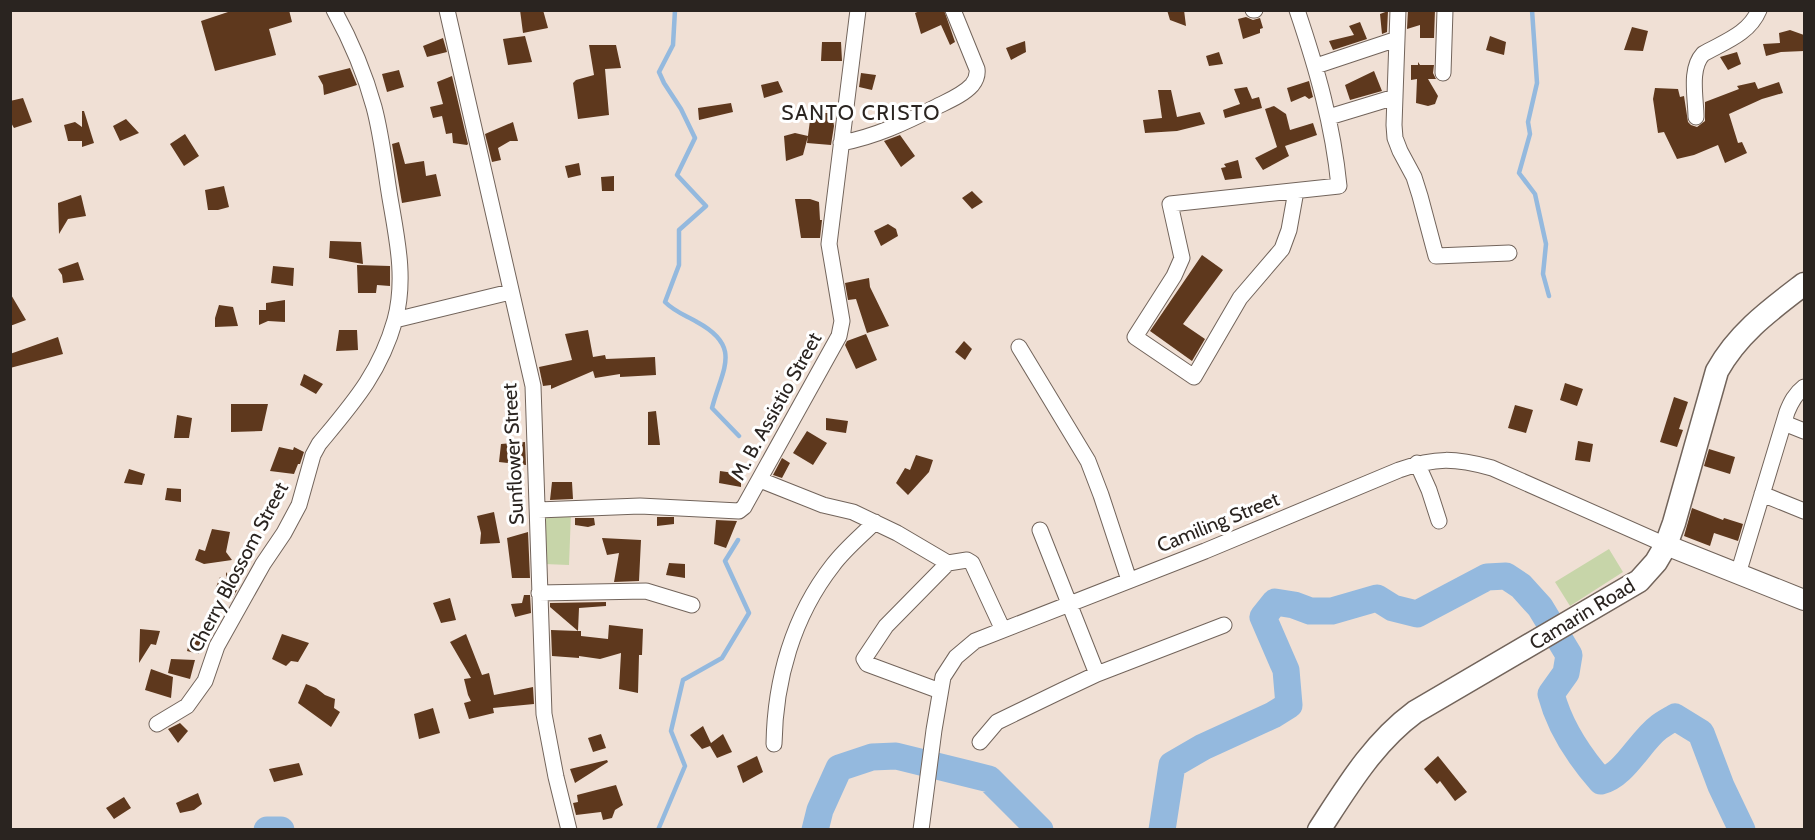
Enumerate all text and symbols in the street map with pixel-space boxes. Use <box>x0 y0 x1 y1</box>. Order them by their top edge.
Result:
district label: SANTO CRISTO <box>781 100 941 125</box>
street label: M. B. Assistio Street <box>726 328 827 484</box>
street label: Sunflower Street <box>497 382 529 526</box>
street label: Cherry Blossom Street <box>183 478 293 656</box>
street label: Camiling Street <box>1153 486 1283 557</box>
street label: Camarin Road <box>1525 573 1639 655</box>

